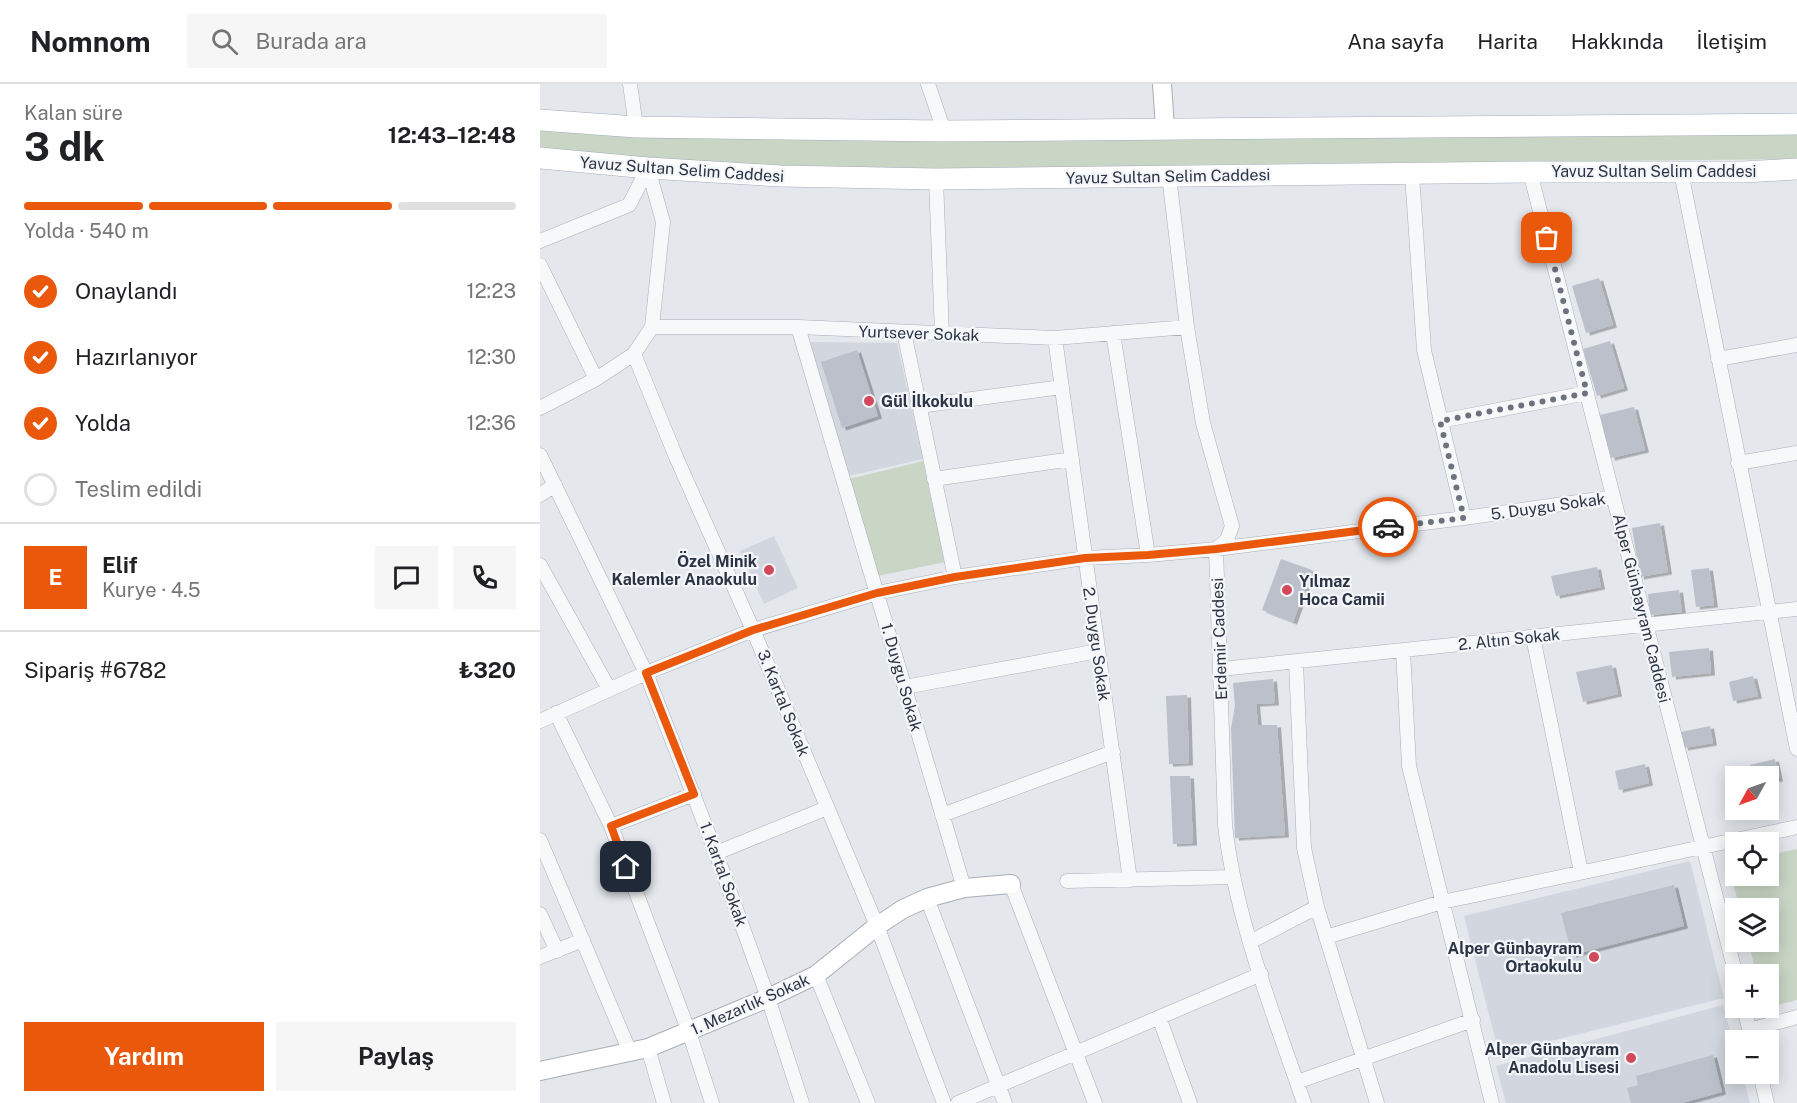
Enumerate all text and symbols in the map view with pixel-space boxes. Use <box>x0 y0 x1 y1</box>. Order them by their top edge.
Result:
search box <box>187 14 607 68</box>
text: Nomnom <box>30 25 151 58</box>
icon: search <box>208 25 241 58</box>
text: Burada ara <box>256 28 367 54</box>
text: Ana sayfa <box>1347 29 1444 54</box>
text: Harita <box>1477 29 1538 54</box>
text: Hakkında <box>1571 29 1664 54</box>
text: İletişim <box>1697 29 1767 54</box>
text: Kalan süre <box>24 101 123 125</box>
text: 12:43–12:48 <box>388 122 516 148</box>
text: 3 dk <box>24 124 105 170</box>
street label: Yavuz Sultan Selim Caddesi <box>579 153 785 186</box>
street label: Yavuz Sultan Selim Caddesi <box>1552 162 1756 181</box>
street label: Yavuz Sultan Selim Caddesi <box>1065 165 1271 188</box>
pin <box>1521 212 1572 263</box>
text: Yolda · 540 m <box>24 219 149 243</box>
icon: bag <box>1530 221 1563 254</box>
icon: check <box>24 275 57 308</box>
text: Onaylandı <box>75 278 177 304</box>
text: 12:23 <box>467 279 516 303</box>
street label: Yurtsever Sokak <box>858 322 980 345</box>
icon: check <box>24 341 57 374</box>
text: Hazırlanıyor <box>75 344 198 370</box>
text: 12:30 <box>467 345 516 369</box>
place label: Gül İlkokulu <box>881 391 973 411</box>
marker: Gül İlkokulu <box>862 394 876 408</box>
icon: check <box>24 407 57 440</box>
text: Yolda <box>75 410 131 436</box>
text: 12:36 <box>467 411 516 435</box>
text: Teslim edildi <box>75 476 202 502</box>
street label: 5. Duygu Sokak <box>1490 489 1607 524</box>
courier <box>1358 497 1418 557</box>
icon: car <box>1372 511 1405 544</box>
street label: Alper Günbayram Caddesi <box>1609 512 1674 705</box>
button: chat <box>375 546 438 609</box>
button: phone <box>453 546 516 609</box>
place label: Özel Minik Kalemler Anaokulu <box>611 550 757 589</box>
text: Elif <box>102 552 138 578</box>
marker: Özel Minik Kalemler Anaokulu <box>762 563 776 577</box>
text: E <box>49 564 62 590</box>
place label: Yılmaz Hoca Camii <box>1299 572 1385 609</box>
text: Kurye · 4.5 <box>102 578 201 602</box>
street label: Erdemir Caddesi <box>1208 578 1231 700</box>
marker: Yılmaz Hoca Camii <box>1280 583 1294 597</box>
street label: 2. Duygu Sokak <box>1079 586 1114 702</box>
street label: 1. Duygu Sokak <box>877 621 926 734</box>
street label: 2. Altın Sokak <box>1457 625 1561 654</box>
street label: 3. Kartal Sokak <box>754 647 814 759</box>
text: Sipariş #6782 <box>24 657 166 683</box>
text: ₺320 <box>459 657 516 683</box>
north arrow <box>1725 766 1779 820</box>
map controls <box>1725 766 1779 1084</box>
street label: 1. Kartal Sokak <box>696 819 751 929</box>
button: locate <box>1725 832 1779 886</box>
pin <box>600 841 651 892</box>
icon: home <box>609 850 642 883</box>
button: layers <box>1725 898 1779 952</box>
place label: Alper Günbayram Ortaokulu <box>1448 939 1582 976</box>
marker: Alper Günbayram Ortaokulu <box>1587 950 1601 964</box>
button: + <box>1725 964 1779 1018</box>
street label: 1. Mezarlık Sokak <box>688 970 812 1039</box>
button: Yardım <box>24 1022 264 1091</box>
button: Paylaş <box>276 1022 516 1091</box>
button: − <box>1725 1030 1779 1084</box>
place label: Alper Günbayram Anadolu Lisesi <box>1485 1040 1619 1077</box>
marker: Alper Günbayram Anadolu Lisesi <box>1624 1051 1638 1065</box>

